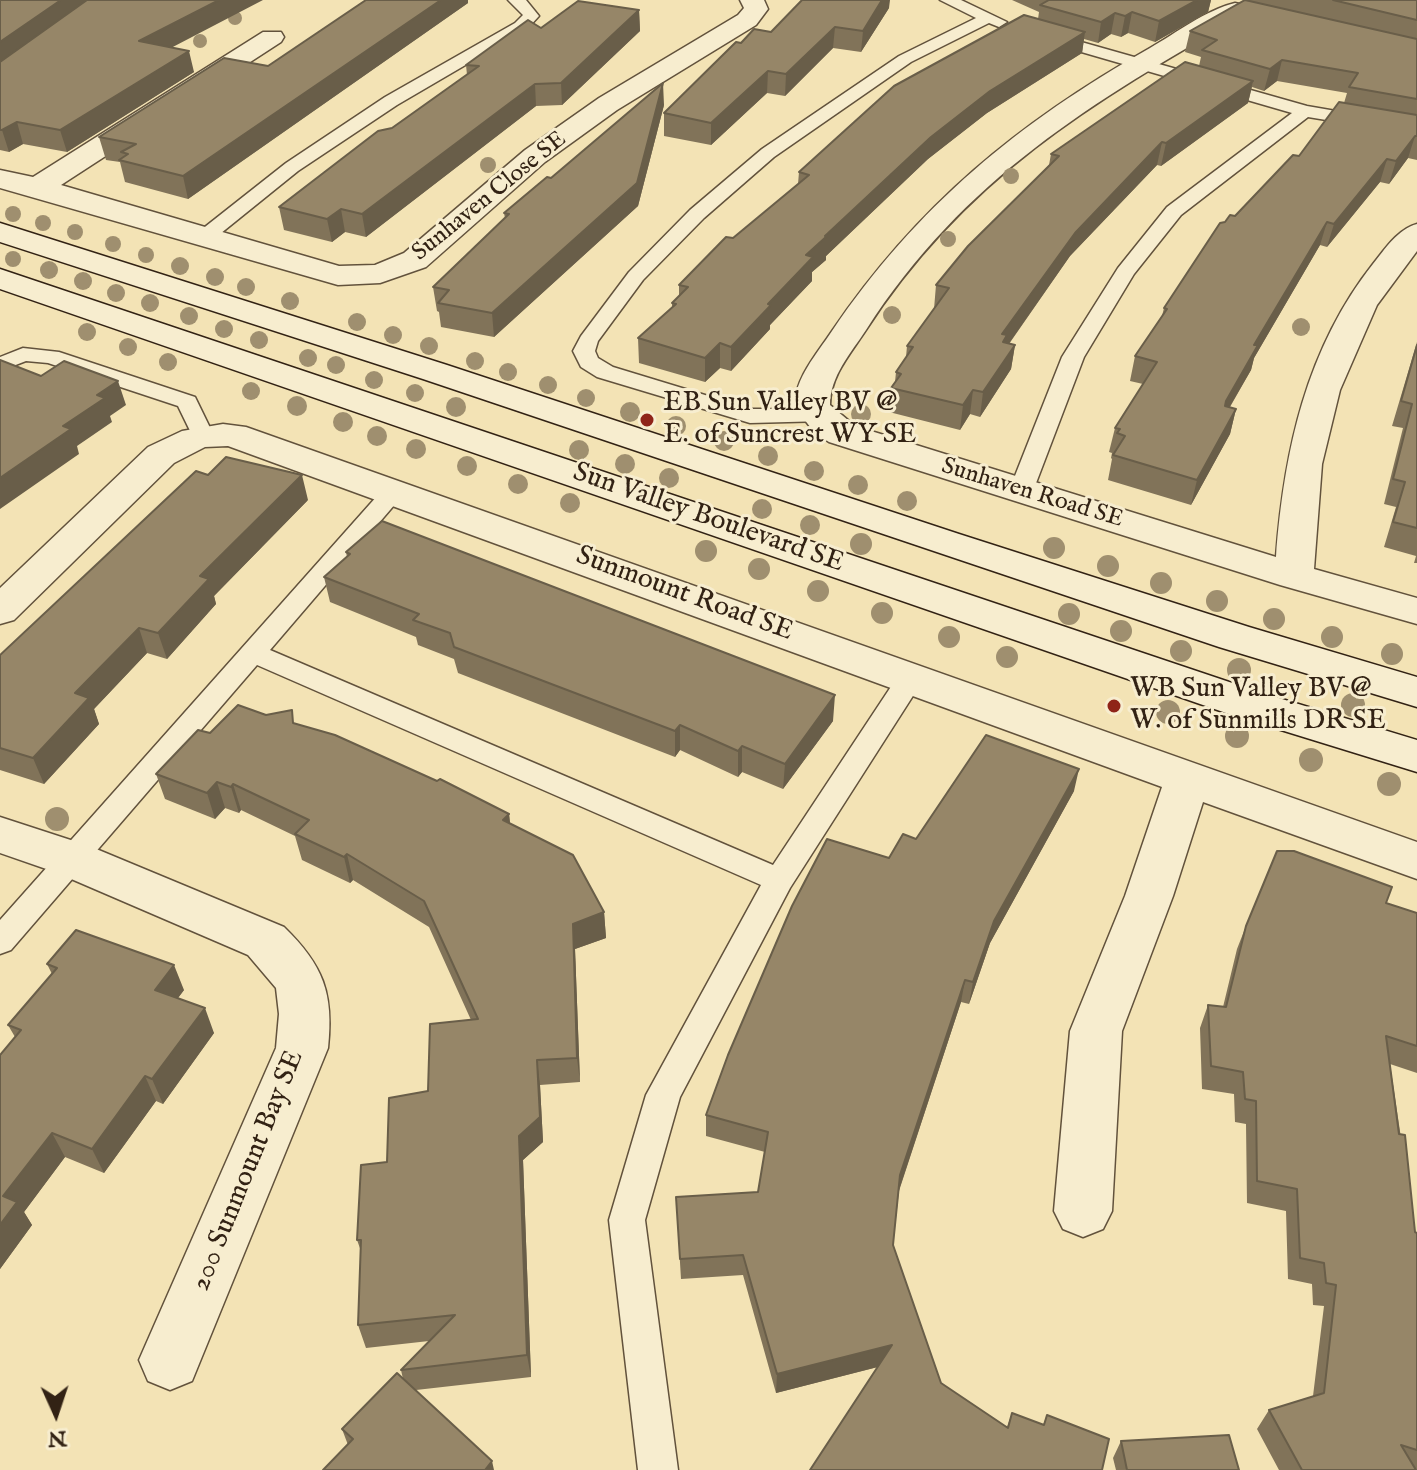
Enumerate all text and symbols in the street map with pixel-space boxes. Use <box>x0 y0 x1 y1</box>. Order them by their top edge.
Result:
street label: Sunhaven Close SE <box>407 126 573 268</box>
place label: EB Sun Valley BV @ E. of Suncrest WY SE <box>663 387 916 453</box>
marker: EB Sun Valley BV @ E. of Suncrest WY SE <box>638 411 656 429</box>
street label: Sunhaven Road SE <box>938 453 1126 535</box>
street label: Sun Valley Boulevard SE <box>568 457 848 581</box>
street label: Sunmount Road SE <box>571 540 797 650</box>
place label: WB Sun Valley BV @ W. of Sunmills DR SE <box>1130 673 1386 739</box>
marker: WB Sun Valley BV @ W. of Sunmills DR SE <box>1105 697 1123 715</box>
street label: 200 Sunmount Bay SE <box>185 1046 313 1296</box>
north arrow <box>16 1374 96 1454</box>
text: N <box>47 1423 68 1452</box>

